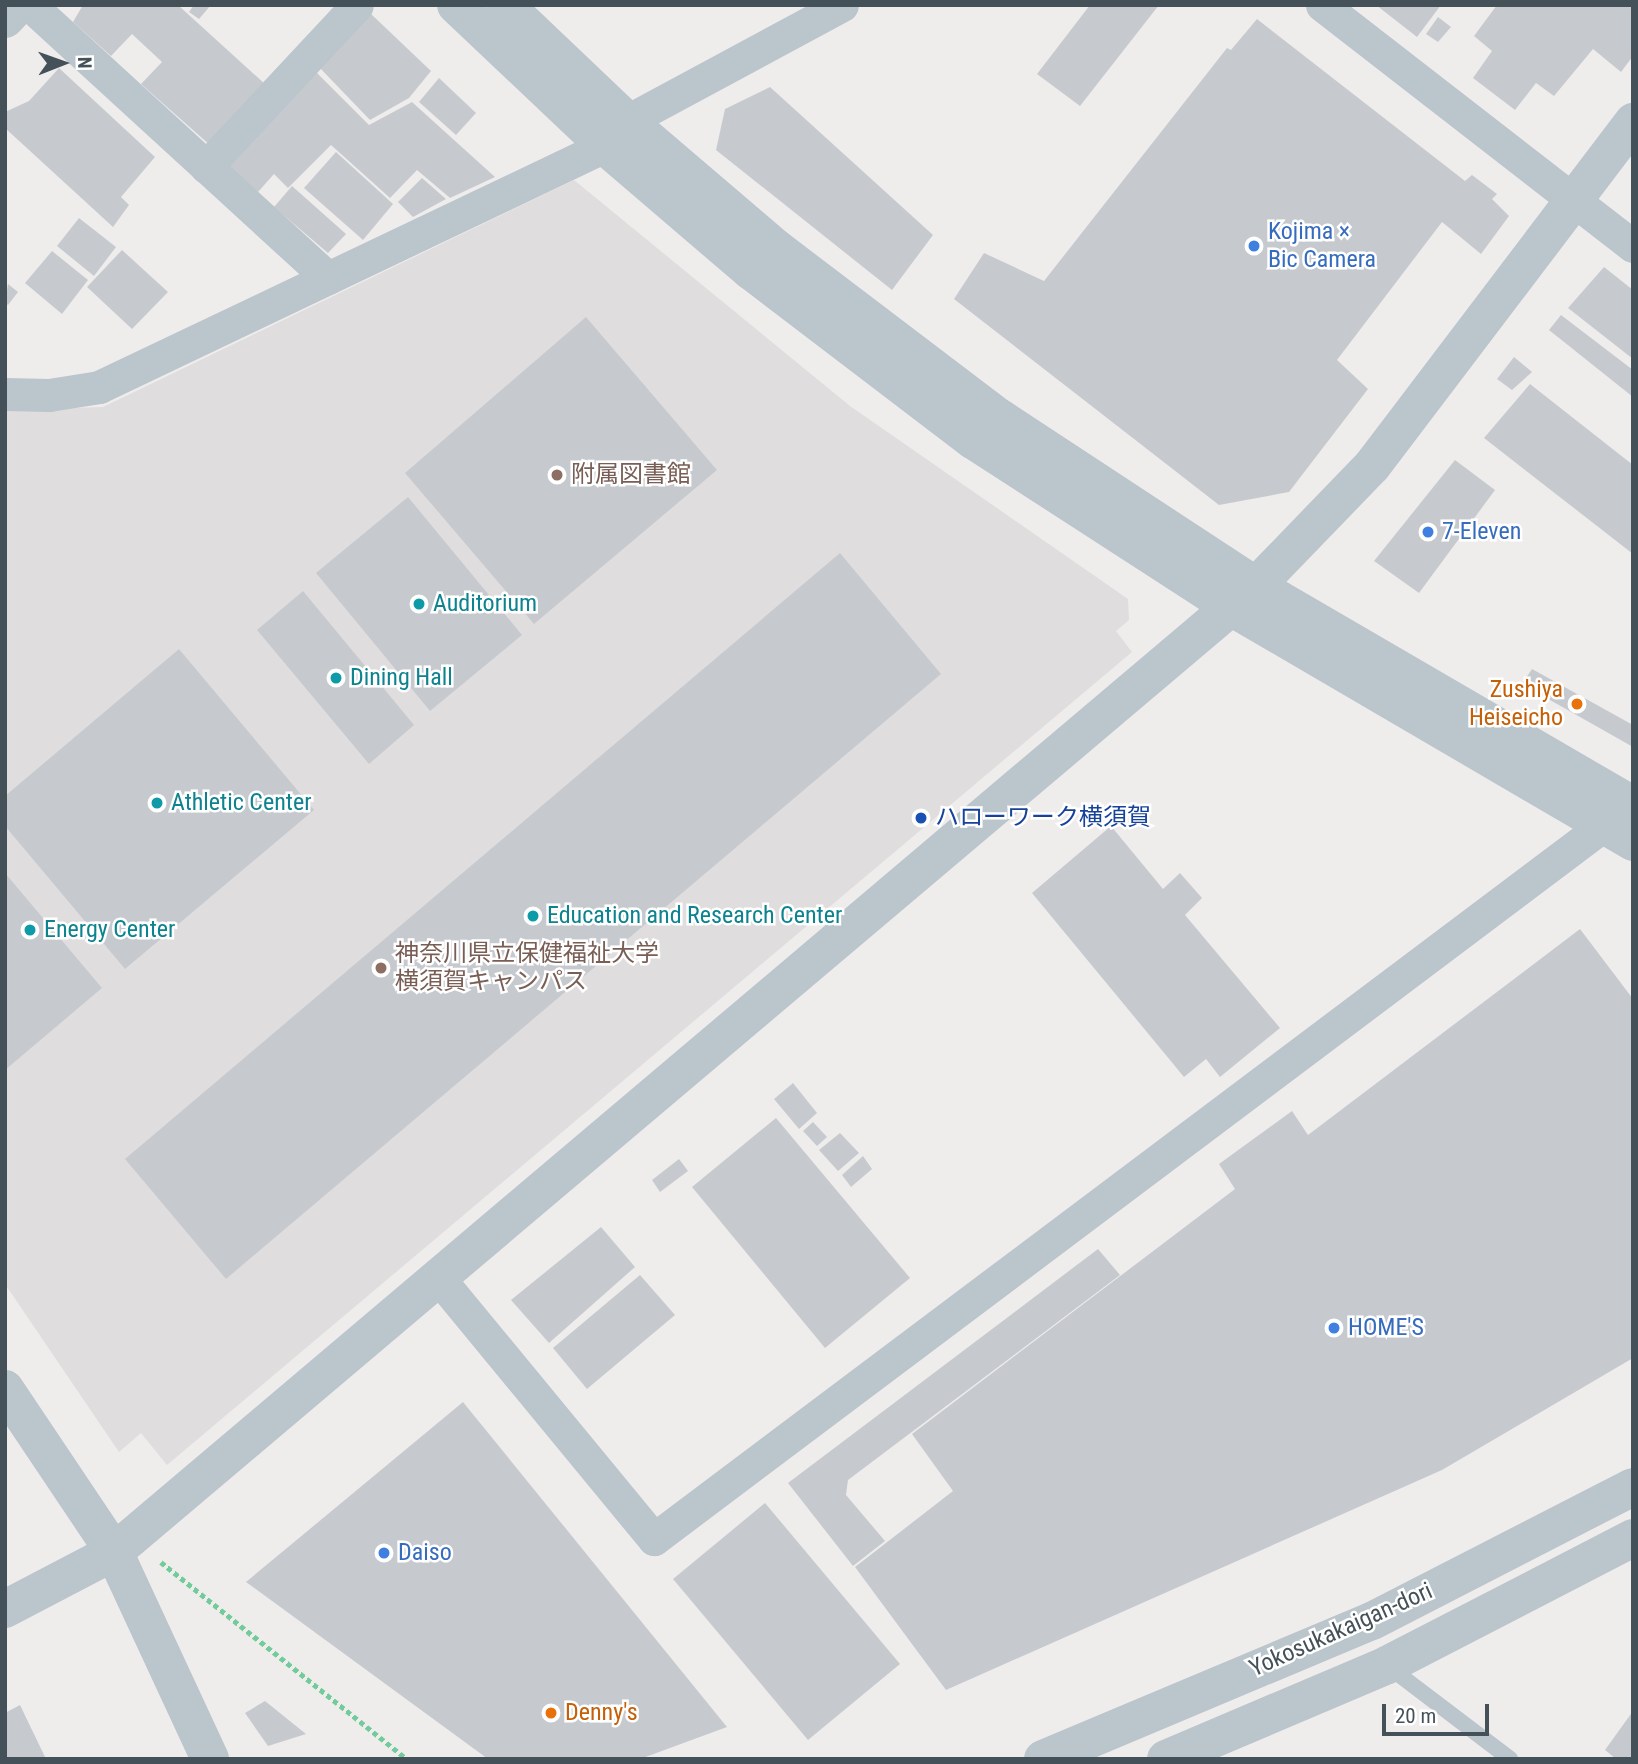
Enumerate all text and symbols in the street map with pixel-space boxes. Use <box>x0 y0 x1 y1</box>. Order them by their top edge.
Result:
north arrow <box>28 28 98 98</box>
text: N <box>73 57 96 69</box>
place label: Kojima × Bic Camera <box>1268 218 1376 274</box>
marker: Kojima × Bic Camera <box>1246 238 1262 254</box>
place label: 附属図書館 <box>571 461 691 489</box>
marker: 附属図書館 <box>549 467 565 483</box>
place label: 7-Eleven <box>1442 518 1521 546</box>
marker: 7-Eleven <box>1420 524 1436 540</box>
place label: Auditorium <box>433 590 537 618</box>
marker: Auditorium <box>411 596 427 612</box>
place label: Dining Hall <box>350 664 453 692</box>
marker: Dining Hall <box>328 670 344 686</box>
place label: Zushiya Heiseicho <box>1469 676 1563 732</box>
marker: Zushiya Heiseicho <box>1569 696 1585 712</box>
place label: Athletic Center <box>171 789 311 817</box>
marker: Athletic Center <box>149 795 165 811</box>
place label: ハローワーク横須賀 <box>935 804 1151 832</box>
marker: ハローワーク横須賀 <box>913 810 929 826</box>
place label: Education and Research Center <box>547 902 842 930</box>
marker: Education and Research Center <box>525 908 541 924</box>
place label: Energy Center <box>44 916 175 944</box>
marker: Energy Center <box>22 922 38 938</box>
place label: 神奈川県立保健福祉大学 横須賀キャンパス <box>395 940 659 996</box>
marker: 神奈川県立保健福祉大学 横須賀キャンパス <box>373 960 389 976</box>
place label: HOME'S <box>1348 1314 1424 1342</box>
marker: HOME'S <box>1326 1320 1342 1336</box>
place label: Daiso <box>398 1539 452 1567</box>
marker: Daiso <box>376 1545 392 1561</box>
street label: Yokosukakaigan-dori <box>1245 1577 1437 1683</box>
scale bar <box>1386 1690 1493 1734</box>
place label: Denny's <box>565 1699 638 1727</box>
text: 20 m <box>1395 1704 1436 1728</box>
marker: Denny's <box>543 1705 559 1721</box>

